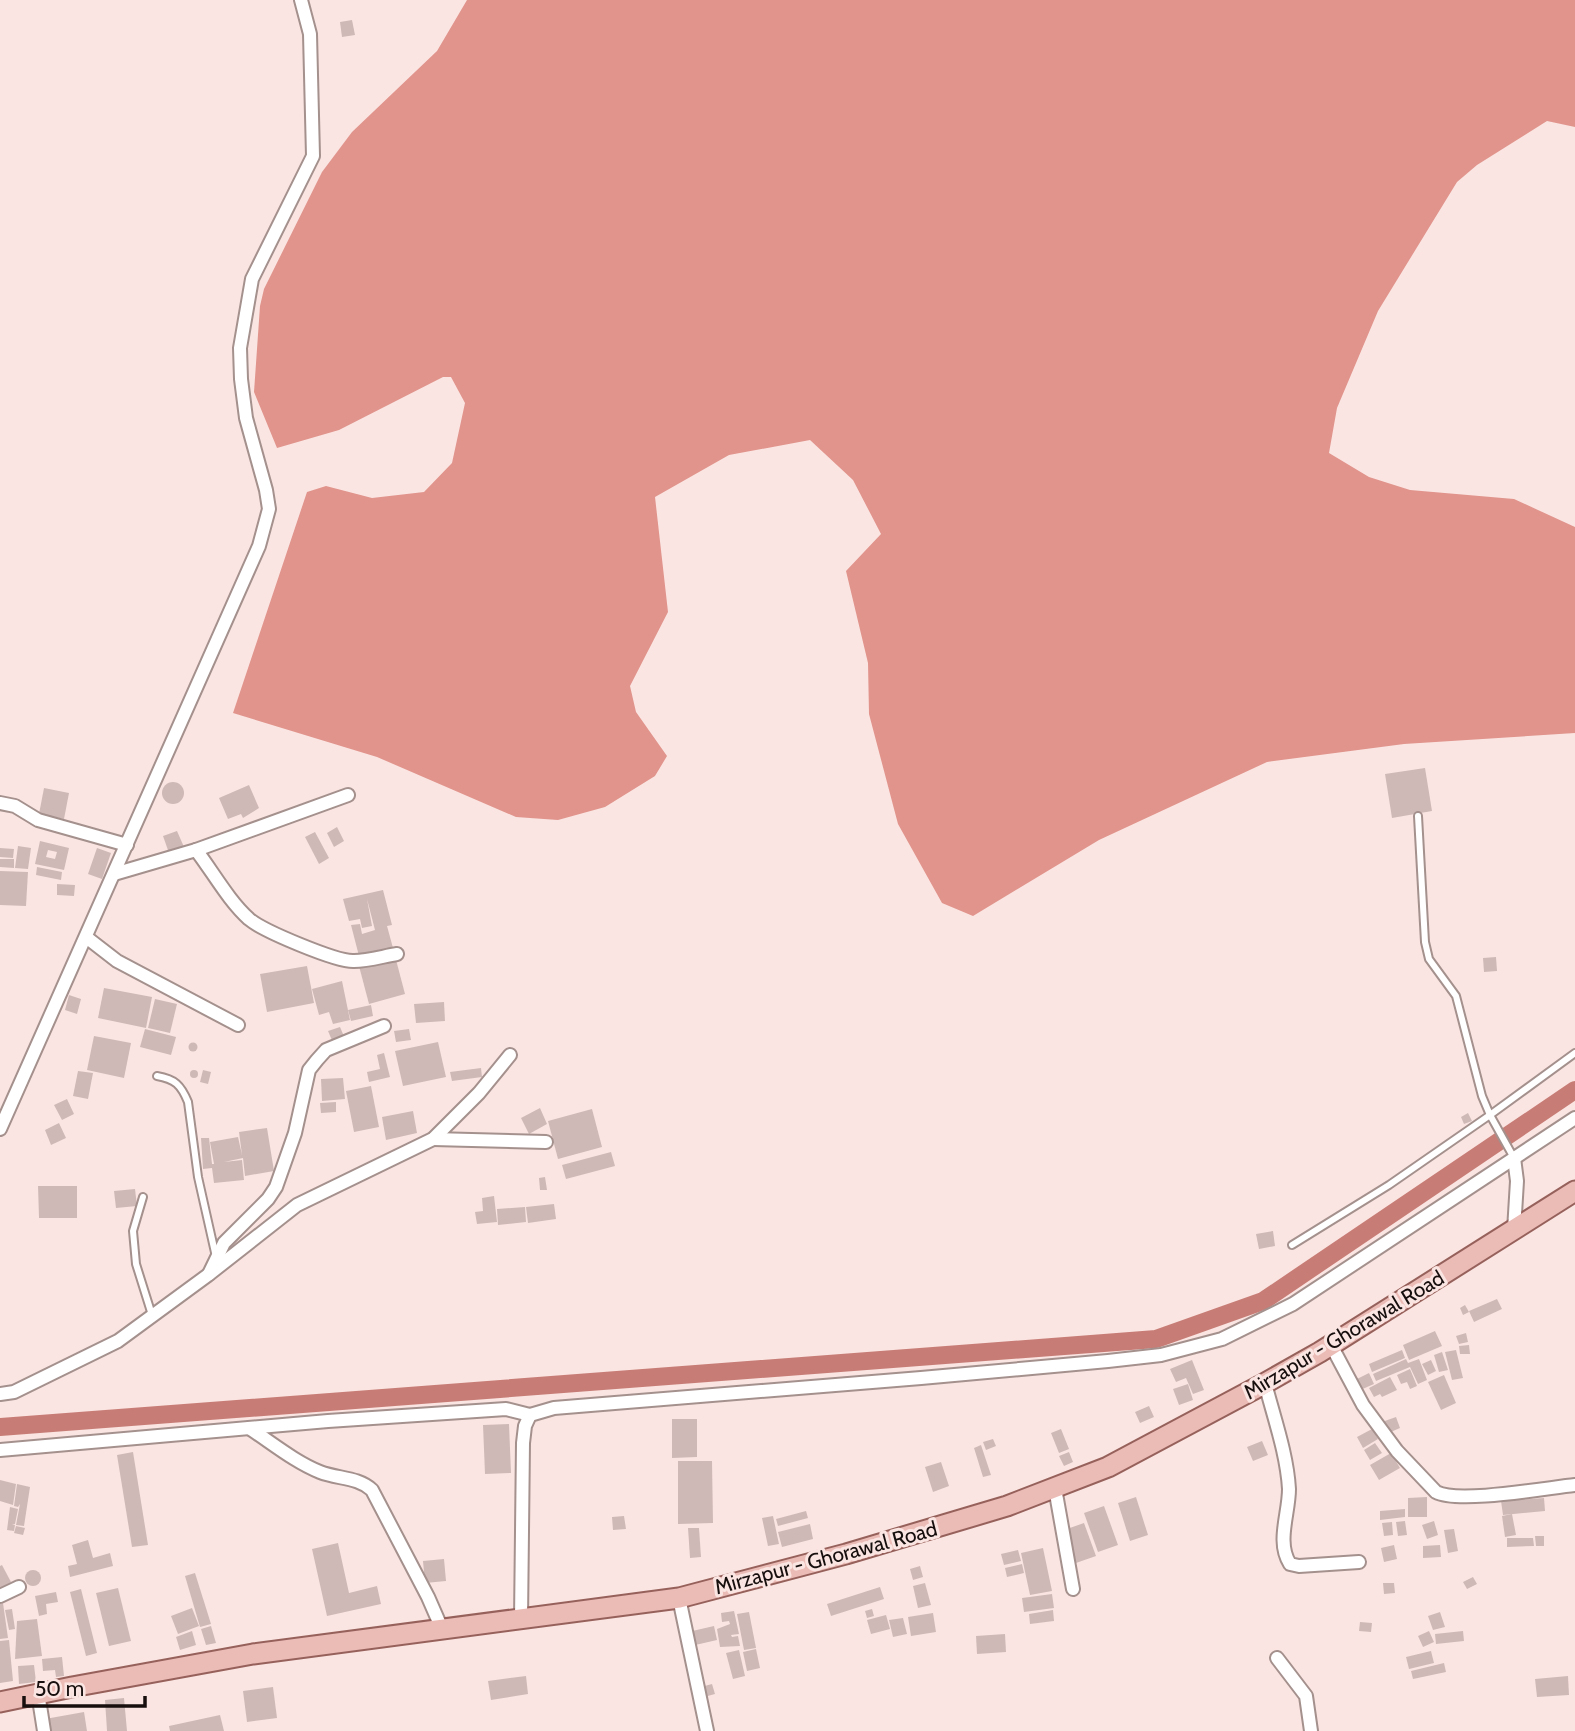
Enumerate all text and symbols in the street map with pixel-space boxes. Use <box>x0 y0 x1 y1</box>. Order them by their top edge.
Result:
street label: Mirzapur - Ghorawal Road <box>1239 1265 1448 1404</box>
street label: Mirzapur - Ghorawal Road <box>712 1516 940 1599</box>
scale bar <box>24 1664 145 1708</box>
text: 50 m <box>35 1676 84 1701</box>

